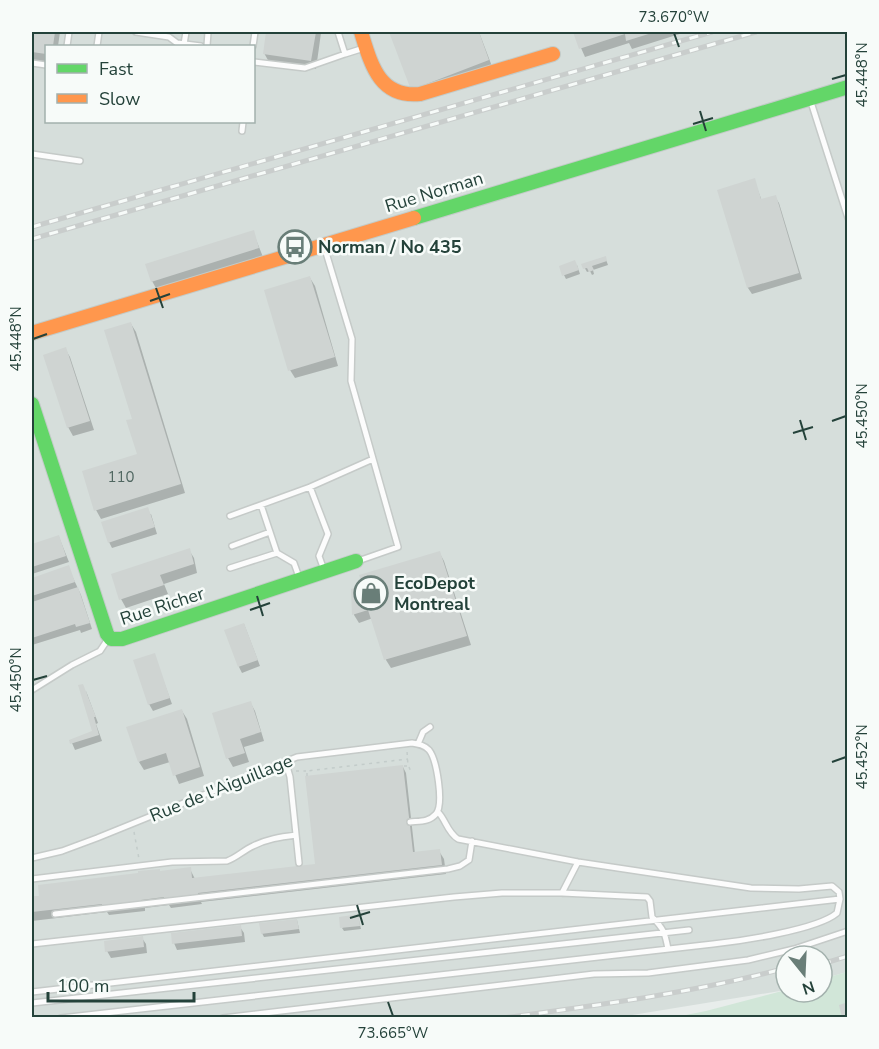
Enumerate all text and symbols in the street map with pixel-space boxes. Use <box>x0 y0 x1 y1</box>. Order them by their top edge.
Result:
text: 73.670°W <box>639 7 710 27</box>
text: 45.448°N <box>852 42 872 108</box>
legend <box>45 45 255 123</box>
text: Fast <box>99 57 134 81</box>
text: Slow <box>99 87 140 111</box>
street label: Rue Norman <box>382 166 486 218</box>
bus stop icon: Norman / No 435 <box>277 229 313 265</box>
place label: Norman / No 435 <box>318 235 462 259</box>
text: 45.448°N <box>6 306 26 372</box>
text: 45.450°N <box>852 383 872 449</box>
house number: 110 <box>107 467 135 487</box>
place label: EcoDepot Montreal <box>394 571 475 616</box>
shop icon: EcoDepot Montreal <box>353 575 389 611</box>
street label: Rue Richer <box>117 581 208 631</box>
text: 45.450°N <box>6 647 26 713</box>
text: 45.452°N <box>852 724 872 790</box>
street label: Rue de l'Aiguillage <box>146 748 296 828</box>
north arrow <box>774 944 834 1004</box>
scale bar <box>48 965 194 1003</box>
text: 100 m <box>57 974 109 998</box>
text: N <box>799 975 817 1000</box>
text: 73.665°W <box>358 1023 429 1043</box>

